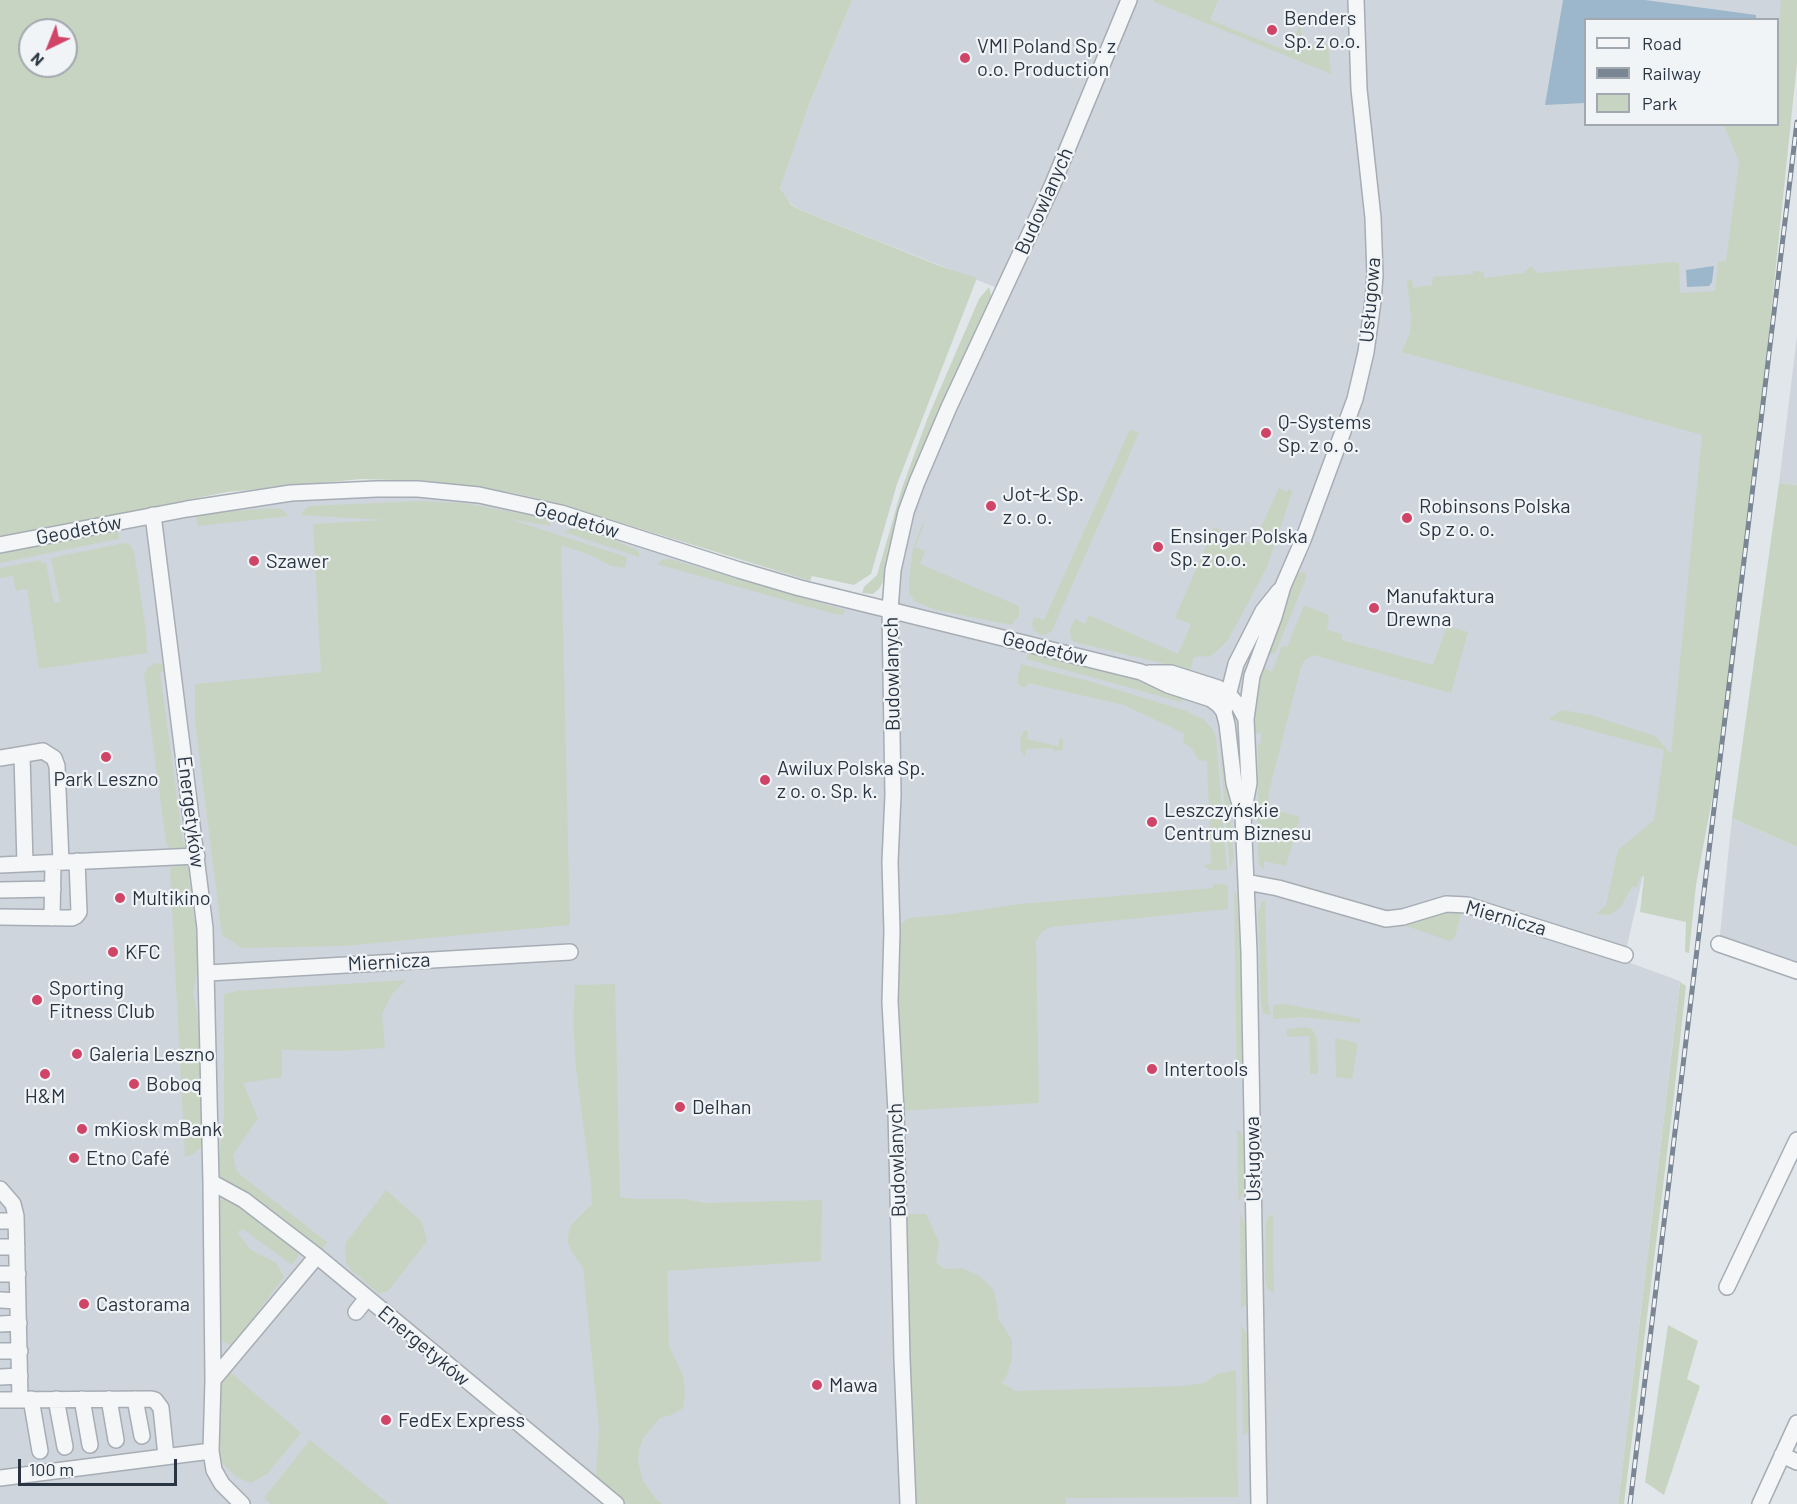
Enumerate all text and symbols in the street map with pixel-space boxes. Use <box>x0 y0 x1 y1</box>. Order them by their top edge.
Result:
place label: Benders Sp. z o.o. <box>1284 6 1361 53</box>
north arrow <box>18 18 78 78</box>
legend <box>1584 18 1779 126</box>
marker: Benders Sp. z o.o. <box>1265 23 1279 37</box>
text: Road <box>1642 32 1682 54</box>
place label: VMI Poland Sp. z o.o. Production <box>977 34 1116 81</box>
text: N <box>26 49 47 71</box>
marker: VMI Poland Sp. z o.o. Production <box>958 51 972 65</box>
text: Railway <box>1642 62 1701 84</box>
text: Park <box>1642 92 1677 114</box>
street label: Budowlanych <box>1010 144 1078 258</box>
street label: Usługowa <box>1354 256 1386 344</box>
place label: Q-Systems Sp. z o. o. <box>1278 410 1371 457</box>
marker: Q-Systems Sp. z o. o. <box>1259 426 1273 440</box>
place label: Jot-Ł Sp. z o. o. <box>1003 482 1084 529</box>
place label: Robinsons Polska Sp z o. o. <box>1419 494 1570 541</box>
street label: Geodetów <box>532 496 622 544</box>
marker: Jot-Ł Sp. z o. o. <box>984 499 998 513</box>
street label: Geodetów <box>34 510 124 550</box>
marker: Robinsons Polska Sp z o. o. <box>1400 511 1414 525</box>
place label: Ensinger Polska Sp. z o.o. <box>1170 524 1308 571</box>
marker: Ensinger Polska Sp. z o.o. <box>1151 540 1165 554</box>
place label: Szawer <box>266 549 329 573</box>
marker: Szawer <box>247 554 261 568</box>
place label: Manufaktura Drewna <box>1386 584 1494 631</box>
marker: Manufaktura Drewna <box>1367 601 1381 615</box>
street label: Budowlanych <box>879 617 905 731</box>
street label: Geodetów <box>1000 626 1090 670</box>
marker: Park Leszno <box>99 750 113 764</box>
street label: Energetyków <box>172 755 210 869</box>
place label: Awilux Polska Sp. z o. o. Sp. k. <box>777 756 925 803</box>
place label: Park Leszno <box>53 767 159 791</box>
marker: Awilux Polska Sp. z o. o. Sp. k. <box>758 773 772 787</box>
place label: Leszczyńskie Centrum Biznesu <box>1164 798 1311 845</box>
marker: Leszczyńskie Centrum Biznesu <box>1145 815 1159 829</box>
place label: Multikino <box>132 886 211 910</box>
marker: Multikino <box>113 891 127 905</box>
street label: Miernicza <box>1463 895 1549 941</box>
place label: KFC <box>125 940 161 964</box>
marker: KFC <box>106 945 120 959</box>
street label: Miernicza <box>347 948 431 976</box>
place label: Sporting Fitness Club <box>49 976 155 1023</box>
marker: Sporting Fitness Club <box>30 993 44 1007</box>
place label: Galeria Leszno <box>89 1042 215 1066</box>
marker: Galeria Leszno <box>70 1047 84 1061</box>
place label: Intertools <box>1164 1057 1248 1081</box>
marker: Intertools <box>1145 1062 1159 1076</box>
marker: H&M <box>38 1067 52 1081</box>
place label: Boboq <box>146 1072 202 1096</box>
marker: Boboq <box>127 1077 141 1091</box>
place label: H&M <box>25 1084 65 1108</box>
place label: Delhan <box>692 1095 751 1119</box>
marker: Delhan <box>673 1100 687 1114</box>
street label: Budowlanych <box>883 1102 911 1218</box>
street label: Usługowa <box>1240 1116 1266 1202</box>
place label: mKiosk mBank <box>94 1117 222 1141</box>
marker: mKiosk mBank <box>75 1122 89 1136</box>
place label: Etno Café <box>86 1146 170 1170</box>
marker: Etno Café <box>67 1151 81 1165</box>
place label: Castorama <box>96 1292 190 1316</box>
marker: Castorama <box>77 1297 91 1311</box>
street label: Energetyków <box>373 1301 475 1391</box>
place label: Mawa <box>829 1373 878 1397</box>
marker: Mawa <box>810 1378 824 1392</box>
place label: FedEx Express <box>398 1408 525 1432</box>
marker: FedEx Express <box>379 1413 393 1427</box>
scale bar <box>21 1447 180 1485</box>
text: 100 m <box>29 1458 74 1480</box>

